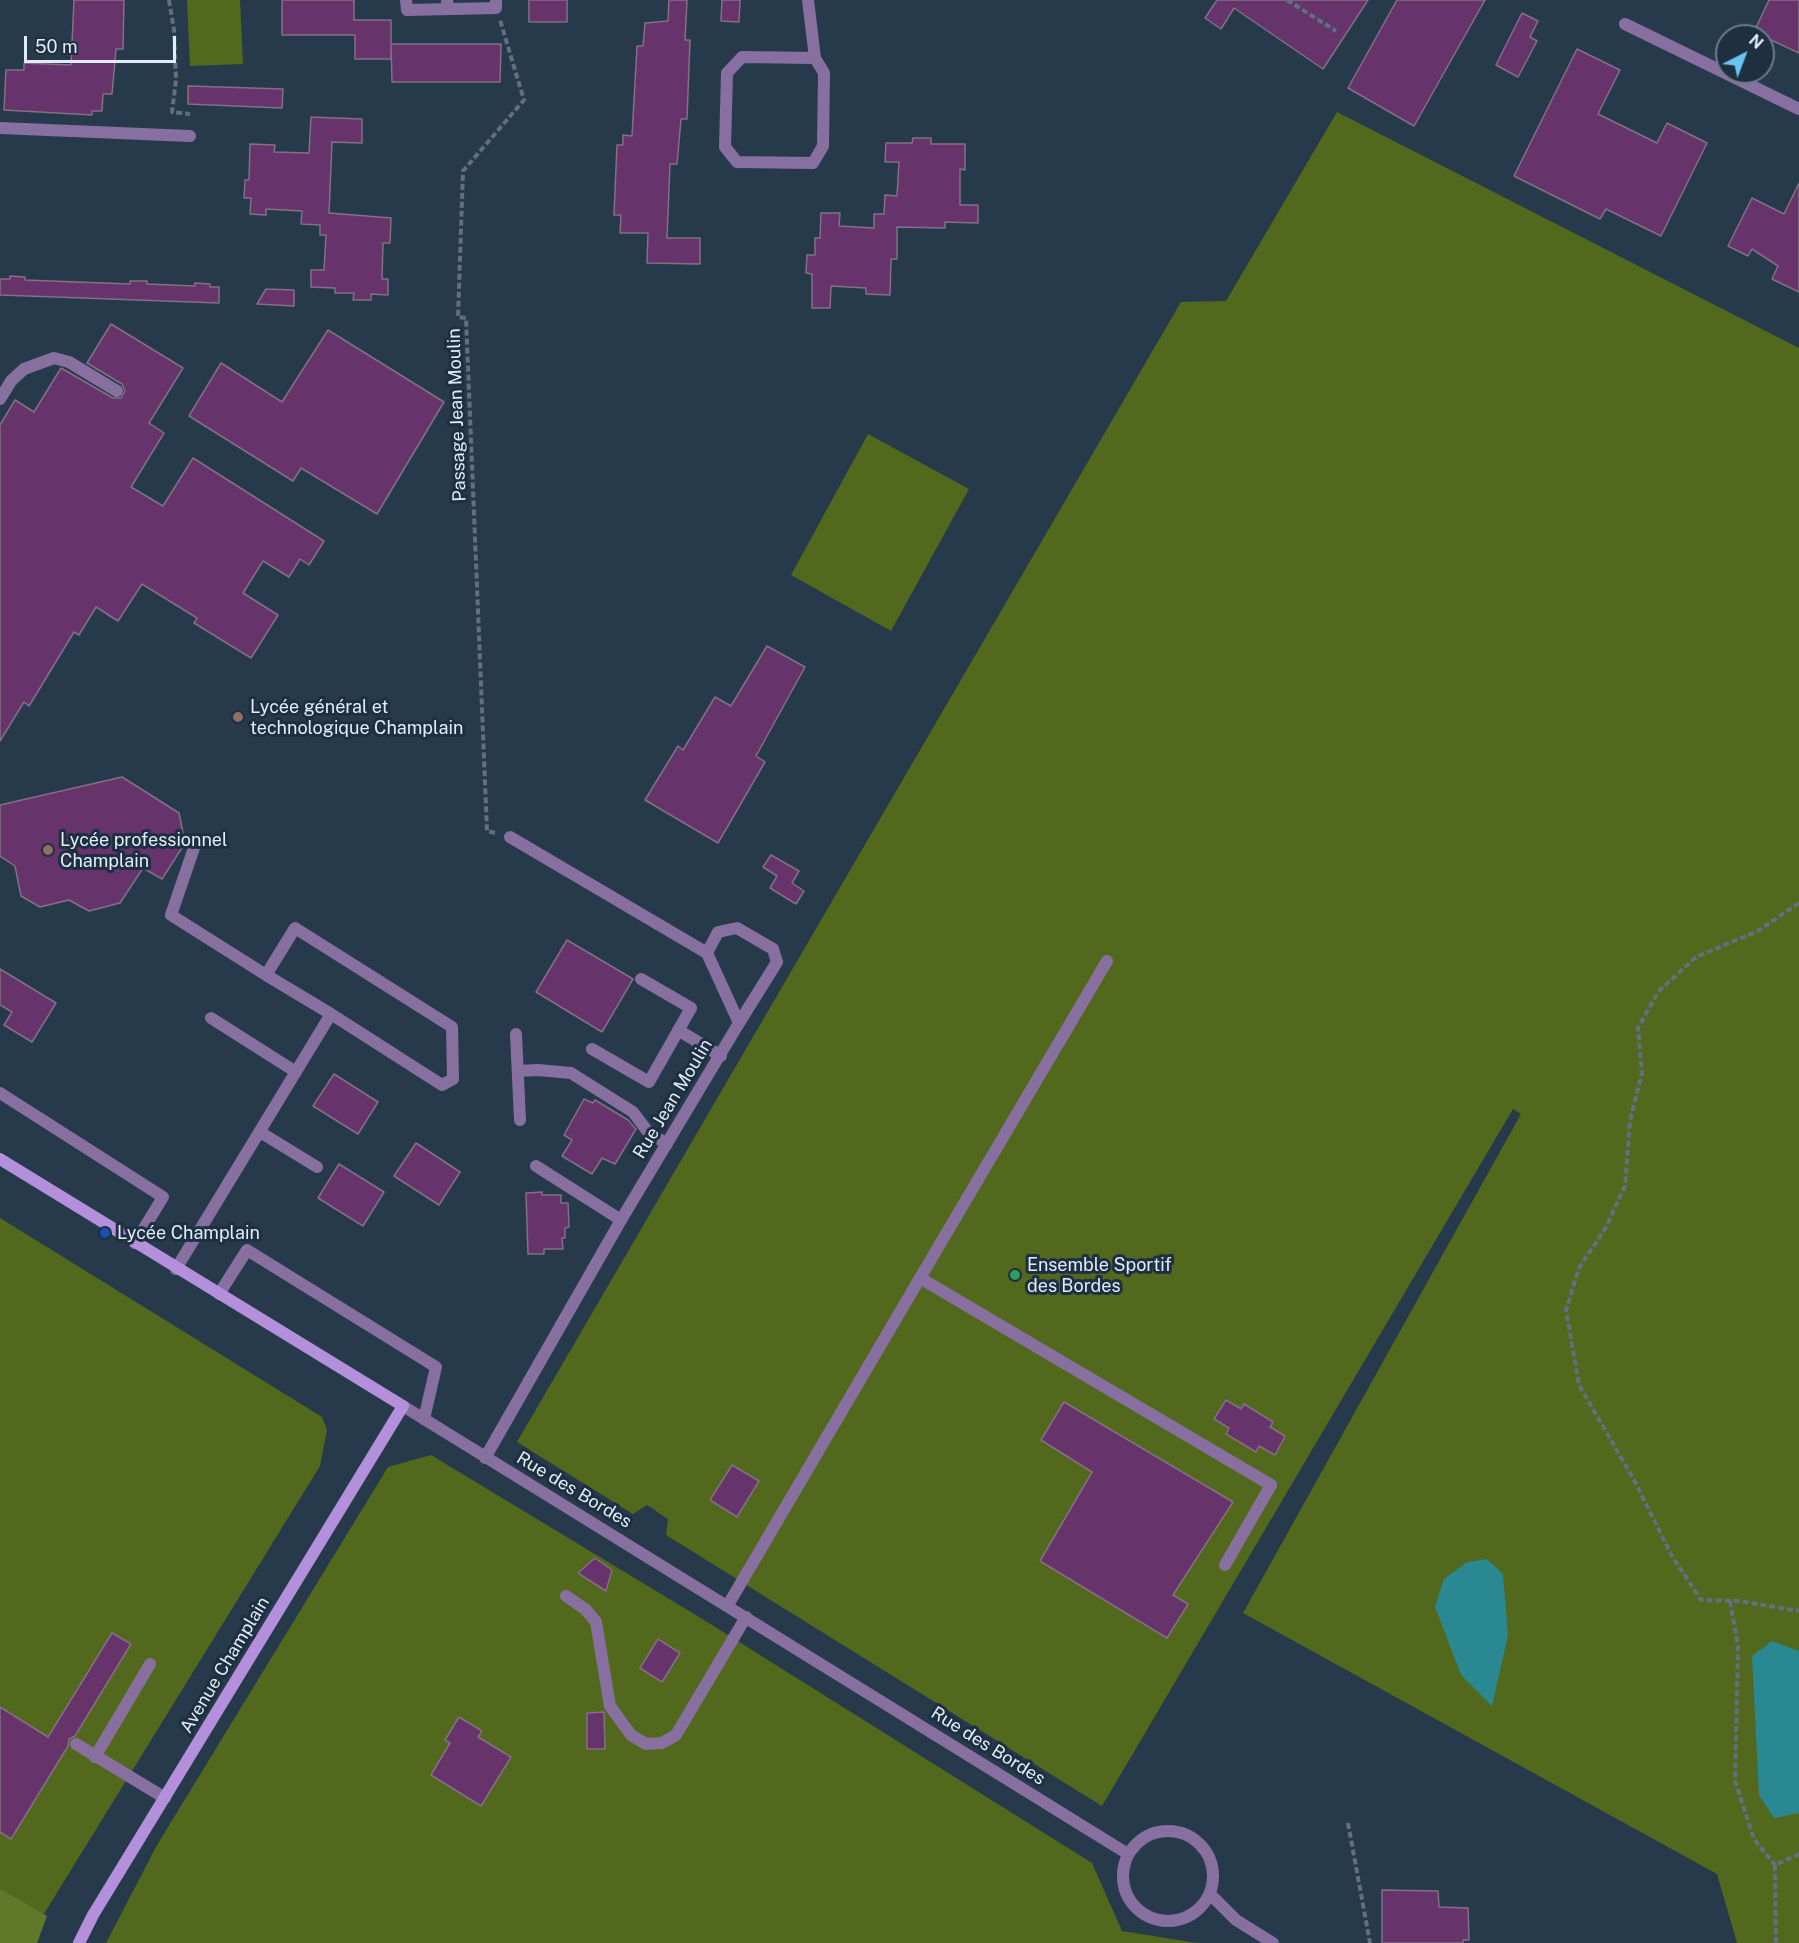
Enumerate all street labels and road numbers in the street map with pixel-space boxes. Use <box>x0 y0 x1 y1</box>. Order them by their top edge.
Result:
street label: Passage Jean Moulin <box>443 328 471 502</box>
street label: Rue Jean Moulin <box>629 1035 717 1163</box>
street label: Rue des Bordes <box>512 1447 636 1533</box>
street label: Avenue Champlain <box>176 1593 274 1737</box>
street label: Rue des Bordes <box>927 1702 1049 1790</box>

